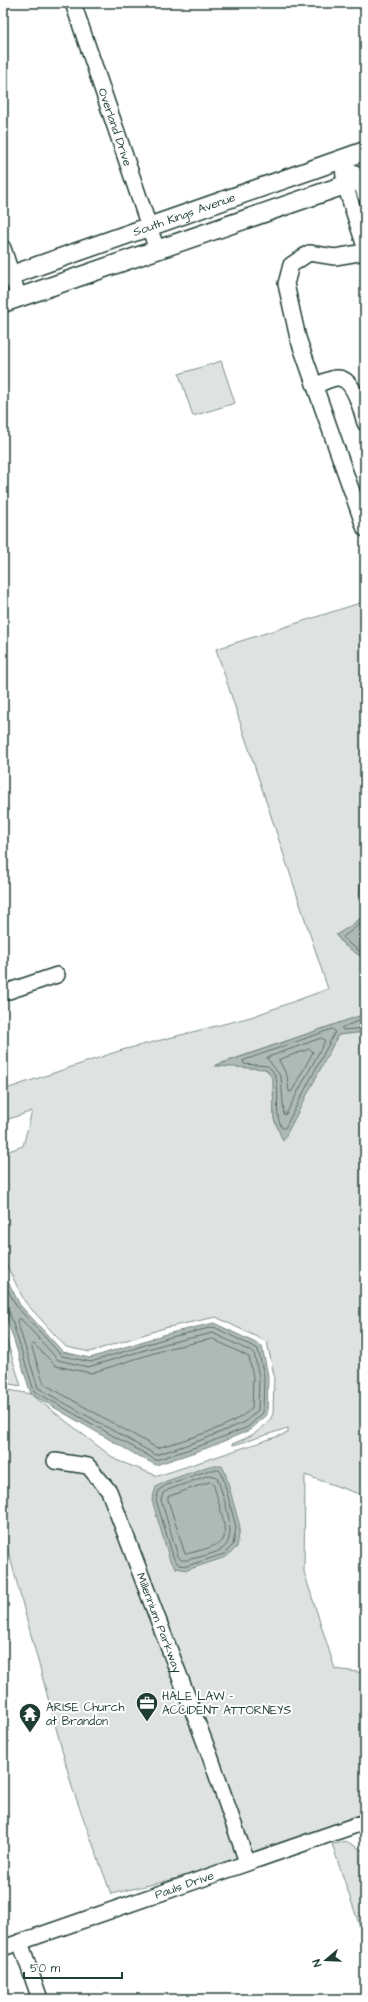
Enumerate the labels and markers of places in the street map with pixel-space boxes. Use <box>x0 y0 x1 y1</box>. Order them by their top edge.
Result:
place label: HALE LAW - ACCIDENT ATTORNEYS <box>162 1688 291 1719</box>
office icon: HALE LAW - ACCIDENT ATTORNEYS <box>134 1690 160 1723</box>
place label: ARISE Church at Brandon <box>46 1699 124 1730</box>
temple icon: ARISE Church at Brandon <box>17 1701 43 1734</box>

